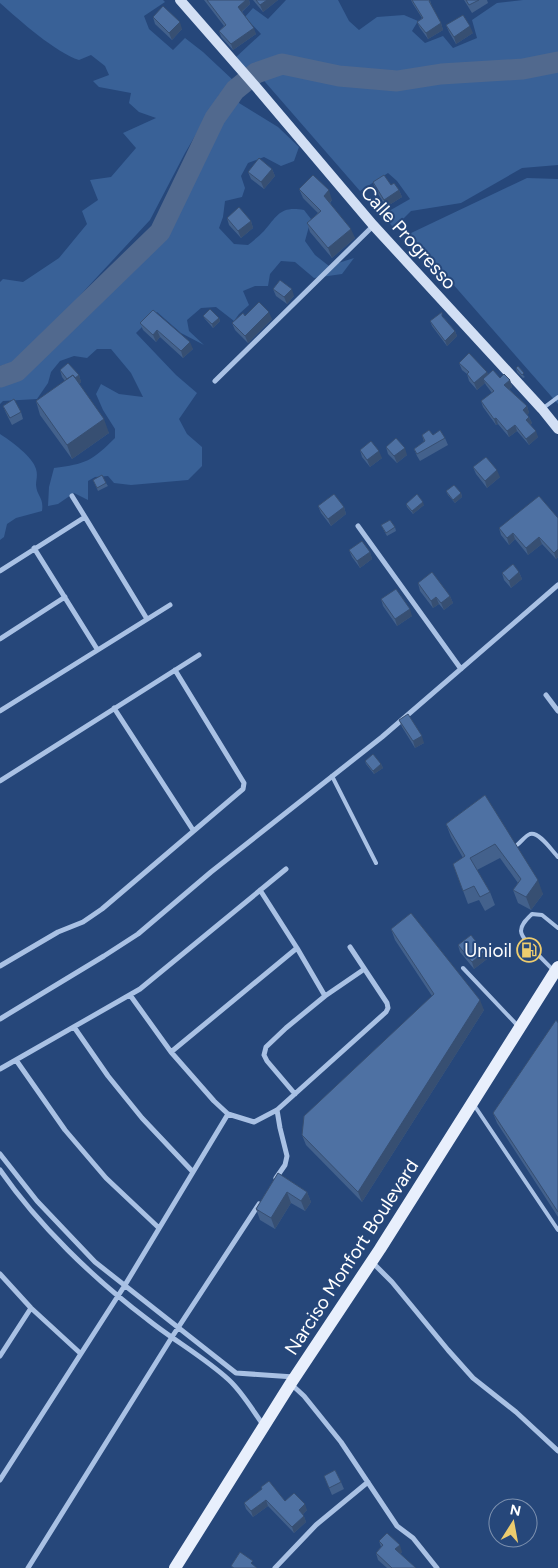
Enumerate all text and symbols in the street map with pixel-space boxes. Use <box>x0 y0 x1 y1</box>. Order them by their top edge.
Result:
street label: Calle Progresso <box>356 181 461 294</box>
fuel station icon: Unioil <box>516 937 542 963</box>
place label: Unioil <box>464 939 512 962</box>
street label: Narciso Monfort Boulevard <box>280 1155 423 1359</box>
north arrow <box>488 1498 538 1548</box>
text: N <box>508 1501 522 1520</box>

